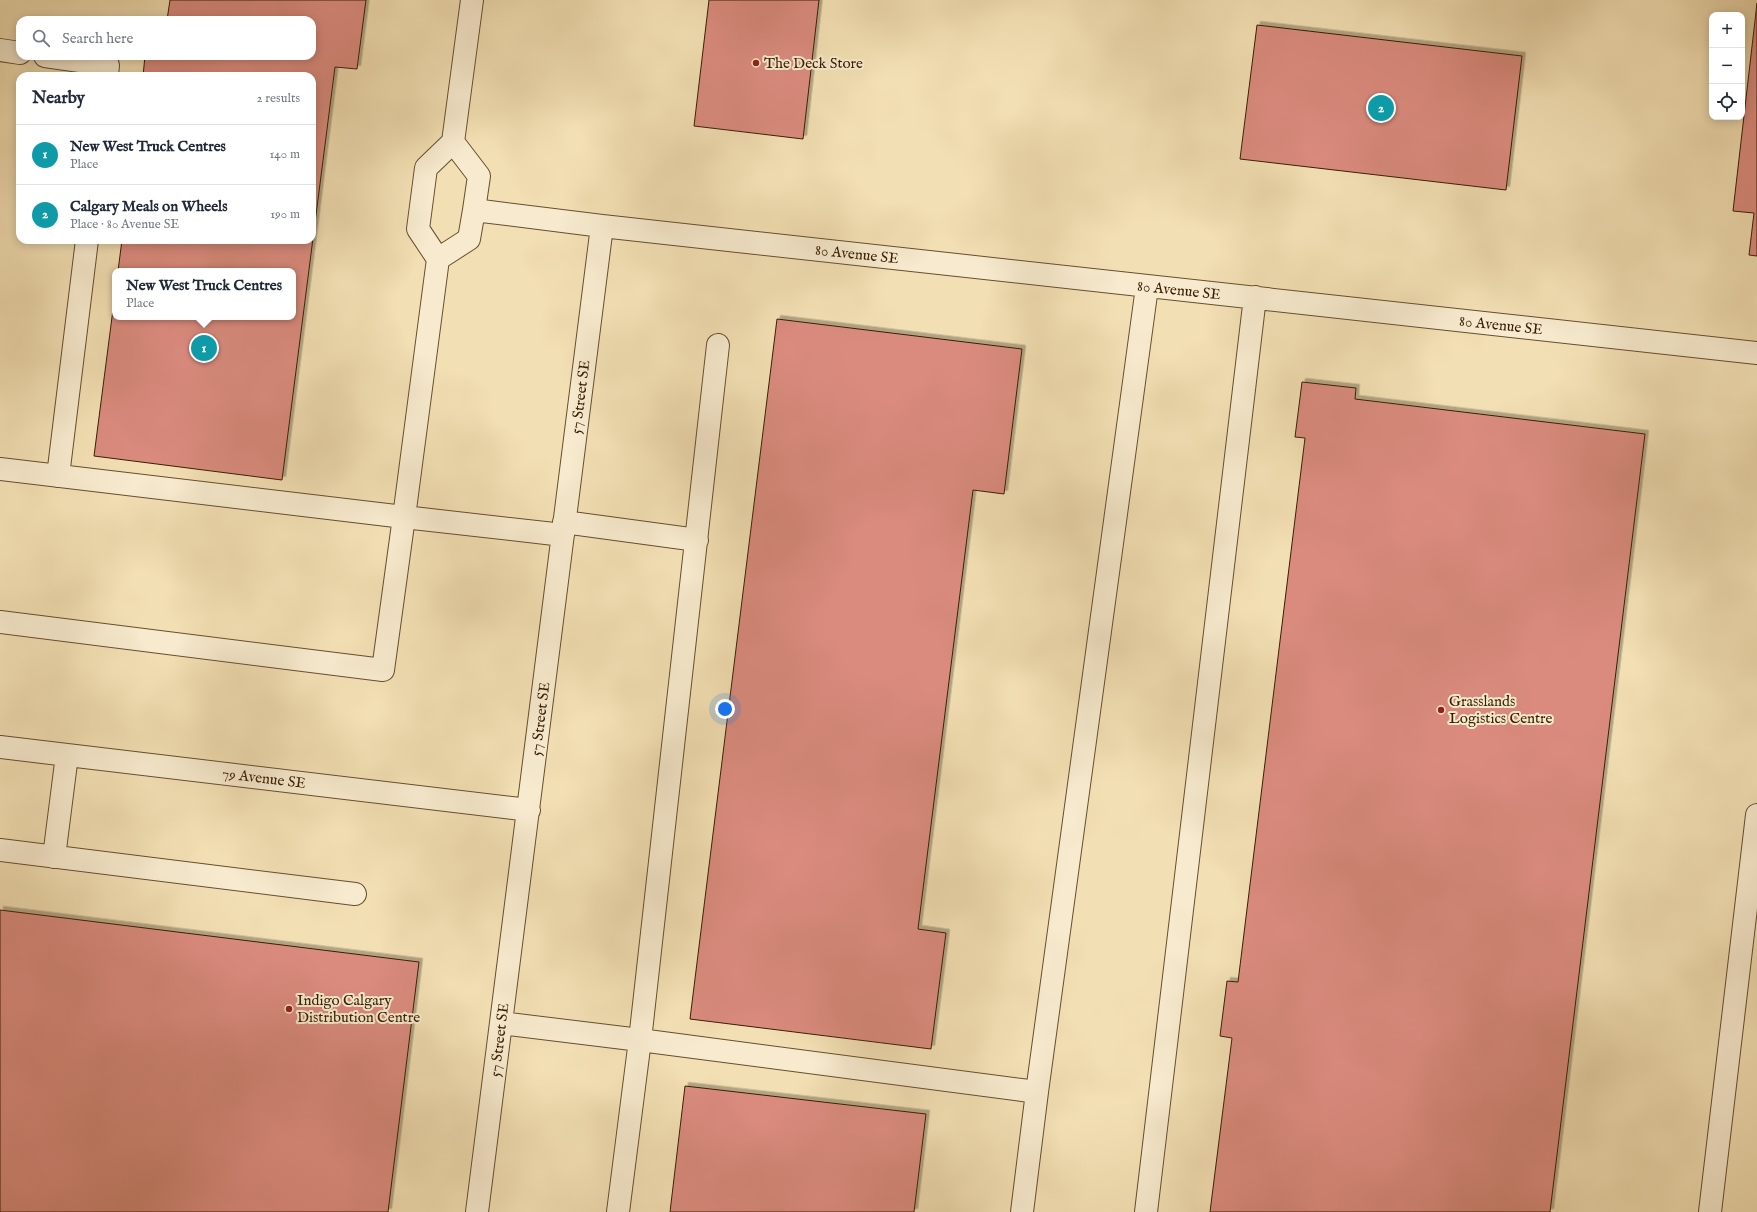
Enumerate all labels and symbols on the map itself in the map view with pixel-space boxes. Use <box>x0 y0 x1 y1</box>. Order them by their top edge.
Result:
place label: The Deck Store <box>764 54 863 73</box>
marker: The Deck Store <box>751 58 761 68</box>
pin: 2 <box>1368 93 1394 123</box>
street label: 80 Avenue SE <box>814 241 900 268</box>
street label: 80 Avenue SE <box>1136 277 1222 304</box>
street label: 80 Avenue SE <box>1458 312 1544 339</box>
pin: 1 <box>191 333 217 363</box>
street label: 57 Street SE <box>567 359 594 435</box>
street label: 57 Street SE <box>527 681 554 757</box>
place label: Grasslands Logistics Centre <box>1449 692 1553 728</box>
your location <box>715 699 735 719</box>
marker: Grasslands Logistics Centre <box>1436 705 1446 715</box>
street label: 79 Avenue SE <box>221 764 307 793</box>
place label: Indigo Calgary Distribution Centre <box>297 991 420 1027</box>
street label: 57 Street SE <box>486 1002 513 1078</box>
marker: Indigo Calgary Distribution Centre <box>284 1004 294 1014</box>

